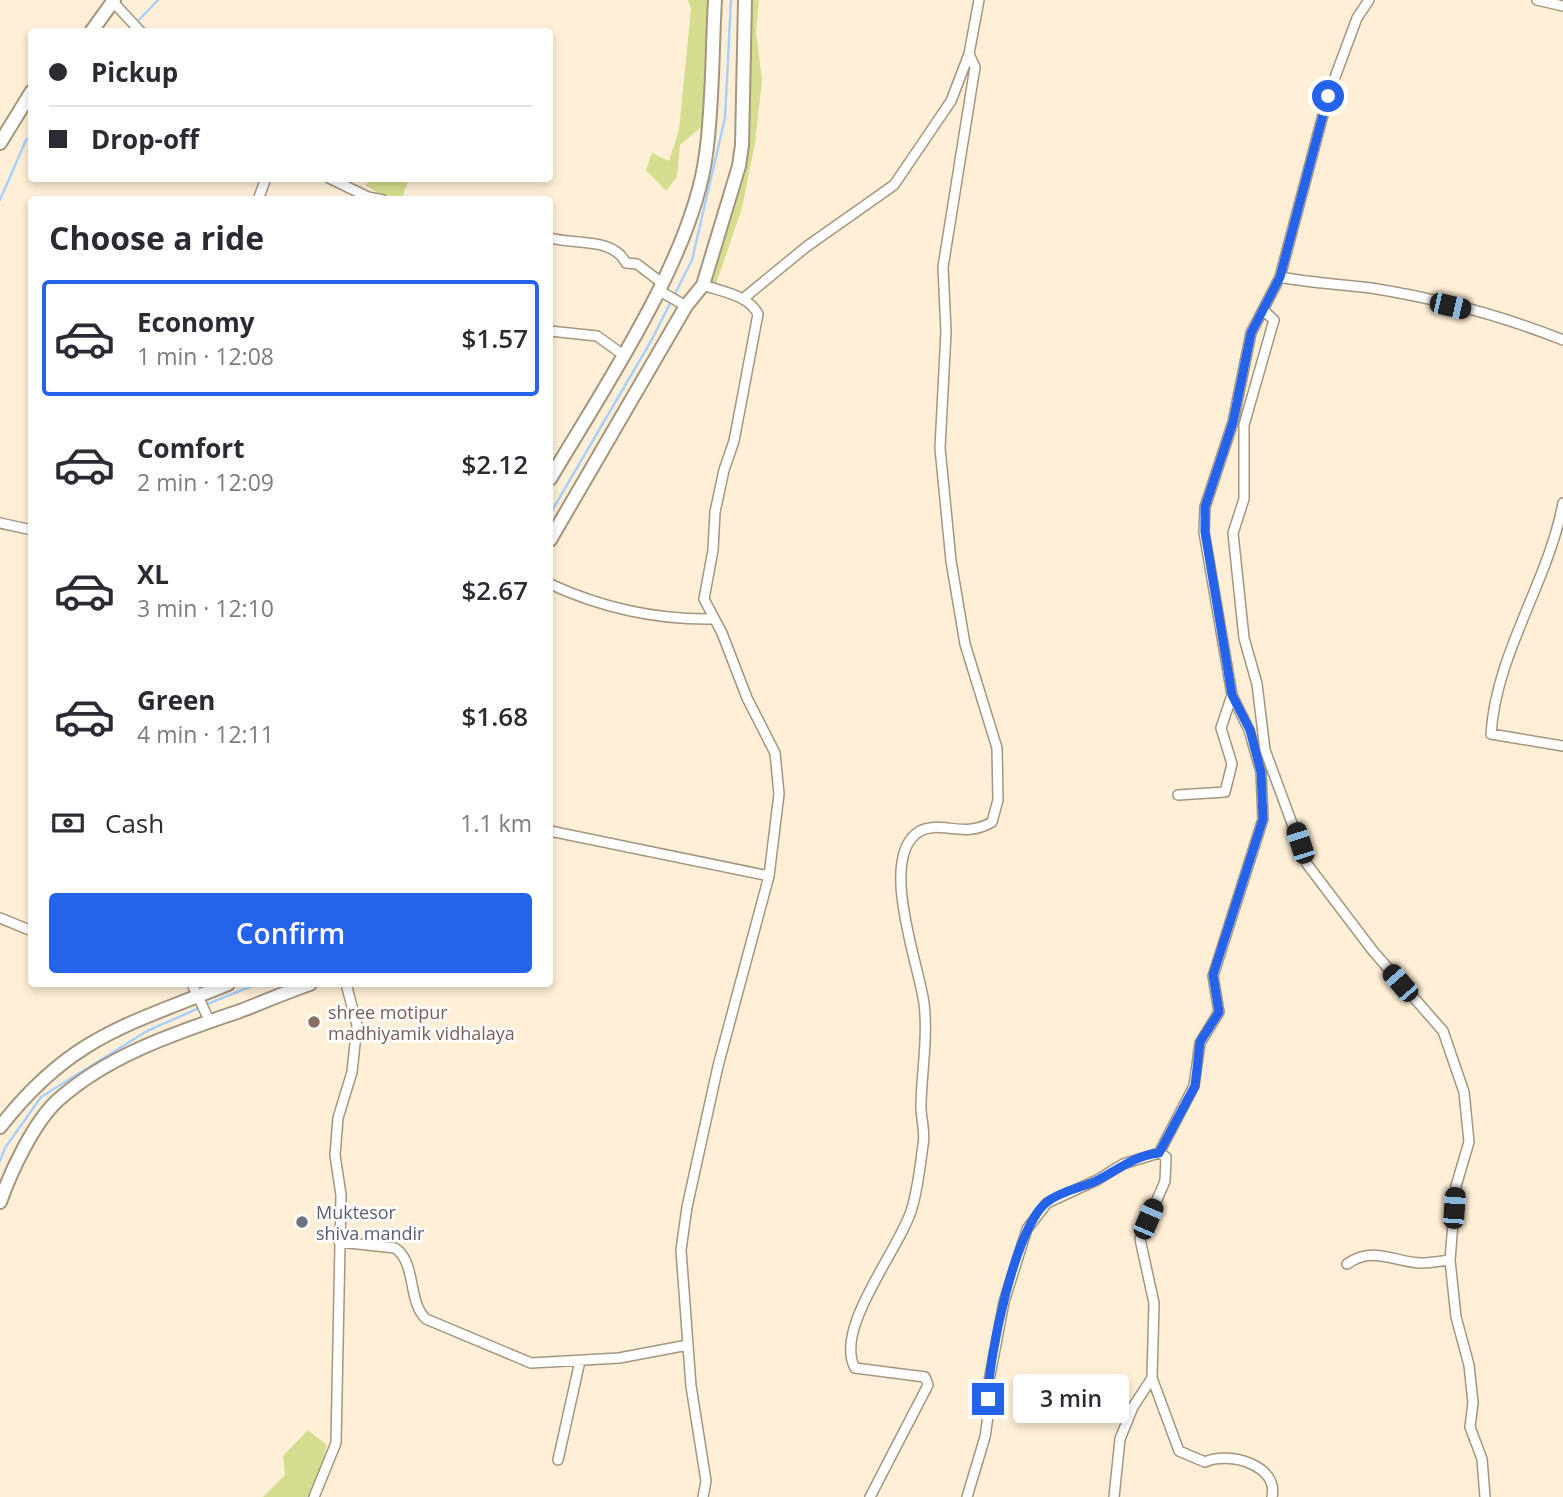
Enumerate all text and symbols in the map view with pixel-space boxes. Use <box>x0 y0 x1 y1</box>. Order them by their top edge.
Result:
text: Pickup <box>91 54 178 90</box>
route start <box>1312 80 1344 112</box>
text: Drop-off <box>91 121 199 157</box>
text: Choose a ride <box>49 216 264 259</box>
car <box>1428 291 1473 321</box>
text: Economy <box>137 304 255 340</box>
icon: car <box>53 307 116 370</box>
text: $1.57 <box>461 320 528 356</box>
text: 1 min · 12:08 <box>137 340 274 372</box>
text: Comfort <box>137 430 244 466</box>
icon: car <box>53 433 116 496</box>
text: $2.12 <box>461 446 528 482</box>
text: 2 min · 12:09 <box>137 466 274 498</box>
text: XL <box>137 556 169 592</box>
icon: car <box>53 559 116 622</box>
text: $2.67 <box>461 572 528 608</box>
text: 3 min · 12:10 <box>137 592 274 624</box>
text: Green <box>137 682 215 718</box>
icon: car <box>53 685 116 748</box>
text: $1.68 <box>461 698 528 734</box>
text: 4 min · 12:11 <box>137 718 274 750</box>
icon: cash <box>49 804 87 842</box>
text: Cash <box>105 805 164 841</box>
text: 1.1 km <box>460 807 532 839</box>
car <box>1284 820 1317 866</box>
button: Confirm <box>49 893 532 973</box>
car <box>1379 960 1422 1006</box>
place label: shree motipur madhiyamik vidhalaya <box>328 1000 515 1045</box>
marker: shree motipur madhiyamik vidhalaya <box>306 1014 322 1030</box>
car <box>1443 1186 1466 1230</box>
car <box>1131 1196 1166 1242</box>
place label: Muktesor shiva mandir <box>316 1200 425 1245</box>
marker: Muktesor shiva mandir <box>294 1214 310 1230</box>
callout: 3 min <box>1012 1374 1128 1424</box>
text: 3 min <box>1040 1382 1102 1414</box>
route end <box>972 1383 1004 1415</box>

